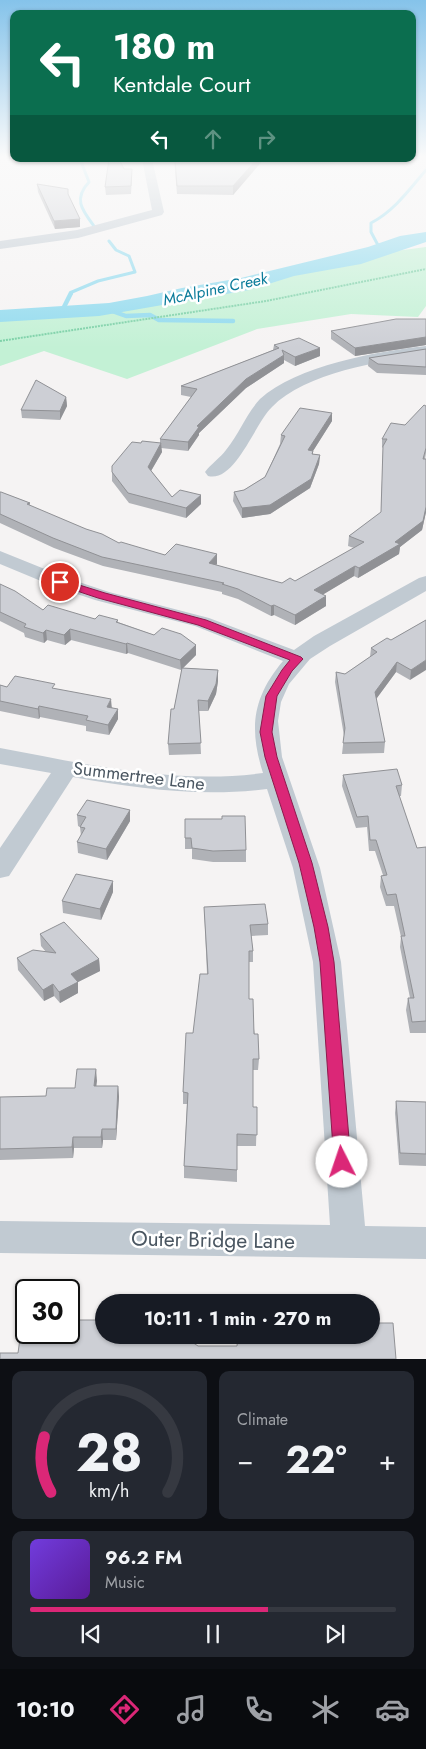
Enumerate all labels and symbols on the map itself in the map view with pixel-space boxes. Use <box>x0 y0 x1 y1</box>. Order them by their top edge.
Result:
water label: McAlpine Creek <box>161 266 270 311</box>
pin <box>39 561 81 603</box>
street label: Summertree Lane <box>72 755 206 797</box>
position arrow <box>315 1135 367 1187</box>
street label: Outer Bridge Lane <box>131 1224 295 1256</box>
speed limit sign: 30 <box>15 1279 80 1344</box>

